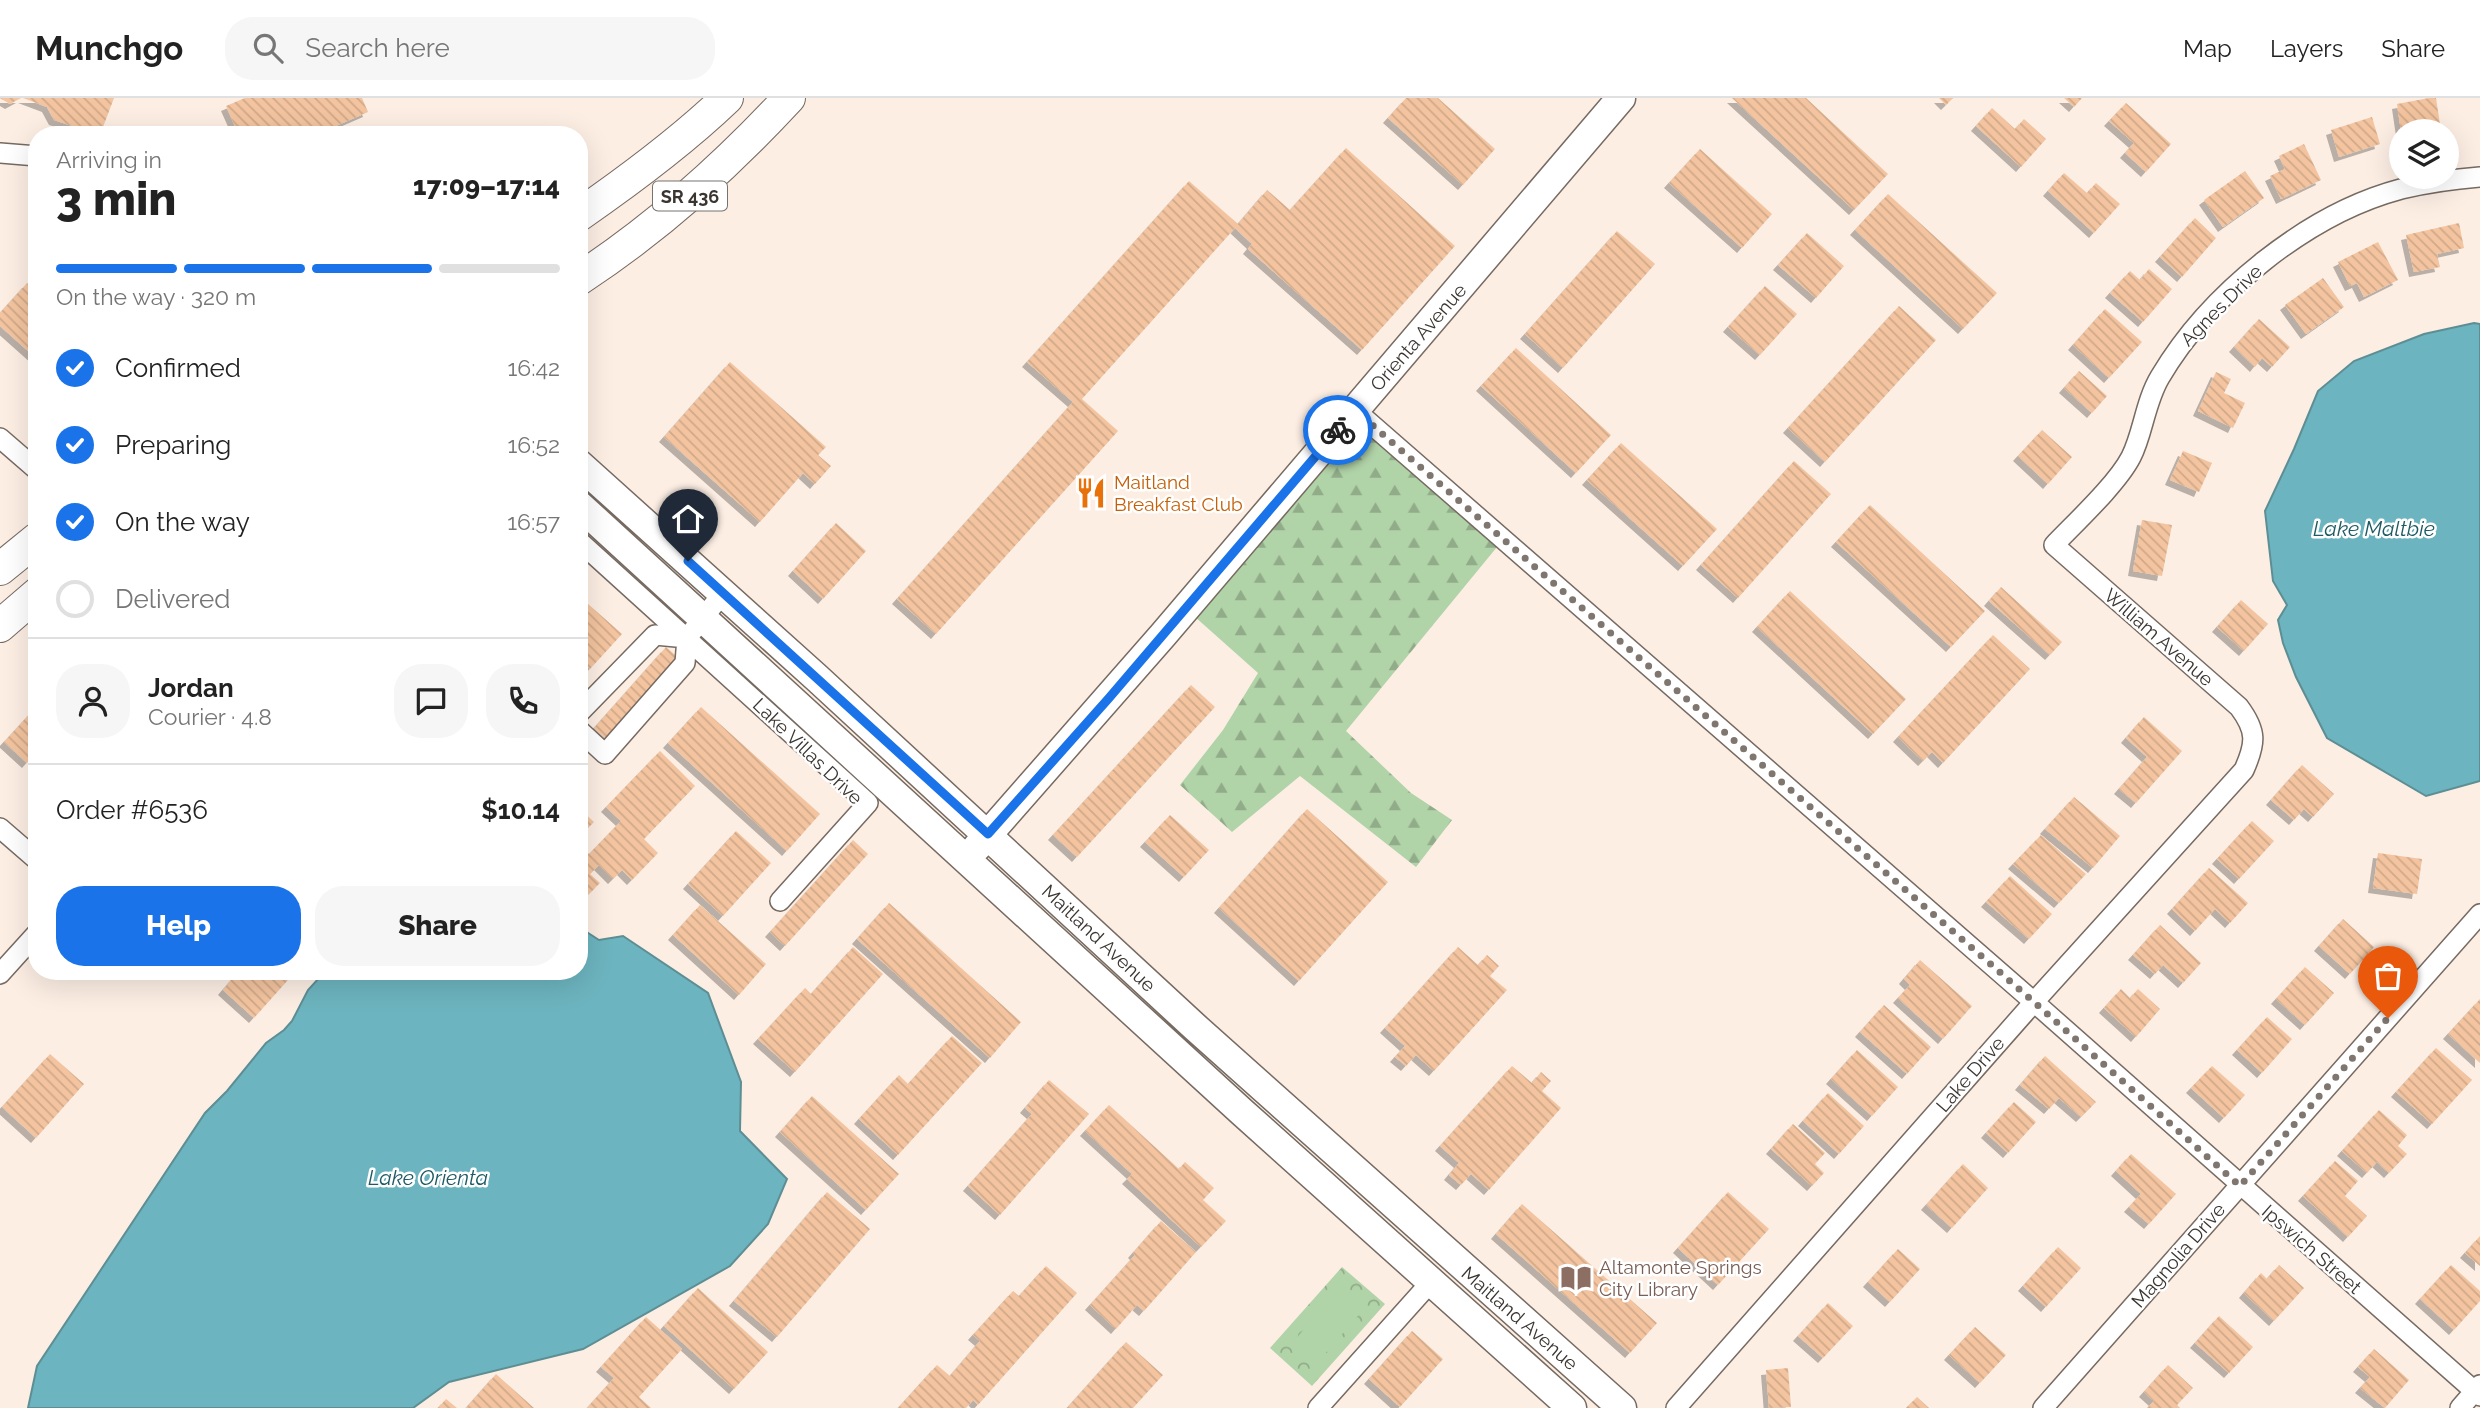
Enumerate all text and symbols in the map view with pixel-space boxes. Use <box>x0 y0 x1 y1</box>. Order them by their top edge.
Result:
search box <box>225 17 715 80</box>
text: Munchgo <box>35 29 183 68</box>
icon: search <box>249 29 287 67</box>
text: Search here <box>305 33 450 63</box>
text: Map <box>2183 34 2232 63</box>
text: Layers <box>2270 34 2343 63</box>
text: Share <box>2381 34 2445 63</box>
map controls <box>2389 119 2459 189</box>
button: layers <box>2389 119 2459 189</box>
text: Arriving in <box>56 146 162 173</box>
text: 17:09–17:14 <box>413 171 560 201</box>
text: 3 min <box>56 172 176 226</box>
road number: SR 436 <box>653 182 727 211</box>
street label: Agnes Drive <box>2176 260 2266 350</box>
street label: Orienta Avenue <box>1365 279 1471 395</box>
text: On the way · 320 m <box>56 283 256 310</box>
icon: check <box>56 349 94 387</box>
text: Confirmed <box>115 353 241 383</box>
text: 16:42 <box>507 354 560 381</box>
courier <box>1303 395 1373 465</box>
icon: bike <box>1319 411 1357 449</box>
icon: check <box>56 426 94 464</box>
text: Preparing <box>115 430 231 460</box>
text: 16:52 <box>507 431 560 458</box>
place label: Maitland Breakfast Club <box>1114 471 1243 515</box>
restaurant icon: Maitland Breakfast Club <box>1074 476 1108 510</box>
pin <box>658 489 718 561</box>
icon: home <box>669 500 707 538</box>
icon: check <box>56 503 94 541</box>
text: On the way <box>115 507 250 537</box>
text: 16:57 <box>507 508 560 535</box>
water label: Lake Maltbie <box>2313 516 2435 541</box>
text: Delivered <box>115 584 230 614</box>
street label: William Avenue <box>2100 584 2218 690</box>
button: person <box>56 664 130 738</box>
button: chat <box>394 664 468 738</box>
button: phone <box>486 664 560 738</box>
text: Jordan <box>148 673 234 703</box>
street label: Lake Villas Drive <box>749 693 867 809</box>
text: Courier · 4.8 <box>148 703 272 730</box>
text: Order #6536 <box>56 795 208 825</box>
text: $10.14 <box>481 795 560 825</box>
street label: Maitland Avenue <box>1038 880 1160 996</box>
button: Help <box>56 886 301 966</box>
button: Share <box>315 886 560 966</box>
pin <box>2358 946 2418 1018</box>
icon: bag <box>2369 957 2407 995</box>
street label: Lake Drive <box>1931 1032 2009 1116</box>
water label: Lake Orienta <box>368 1165 488 1190</box>
street label: Magnolia Drive <box>2127 1198 2229 1312</box>
street label: Ipswich Street <box>2258 1200 2366 1298</box>
place label: Altamonte Springs City Library <box>1599 1256 1762 1300</box>
library icon: Altamonte Springs City Library <box>1559 1261 1593 1295</box>
street label: Maitland Avenue <box>1457 1262 1583 1374</box>

